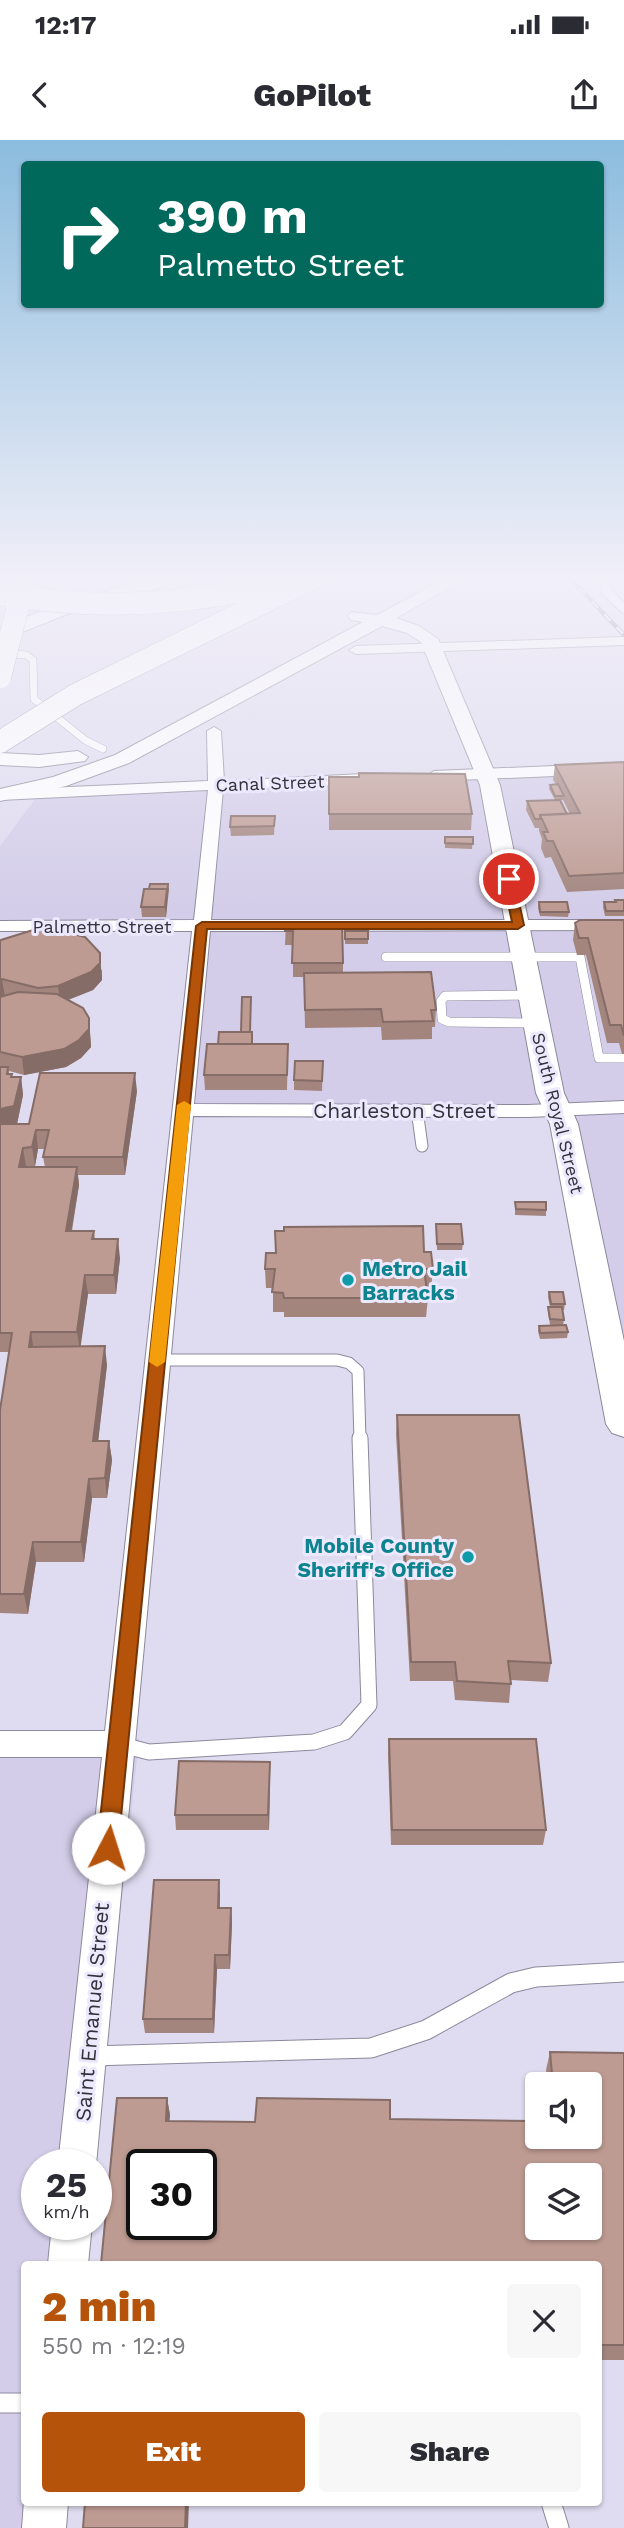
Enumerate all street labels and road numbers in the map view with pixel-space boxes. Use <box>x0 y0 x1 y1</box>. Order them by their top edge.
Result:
street label: Canal Street <box>215 771 325 795</box>
street label: Palmetto Street <box>33 916 172 937</box>
street label: South Royal Street <box>528 1030 588 1196</box>
street label: Charleston Street <box>313 1098 495 1123</box>
street label: Saint Emanuel Street <box>70 1902 114 2122</box>

